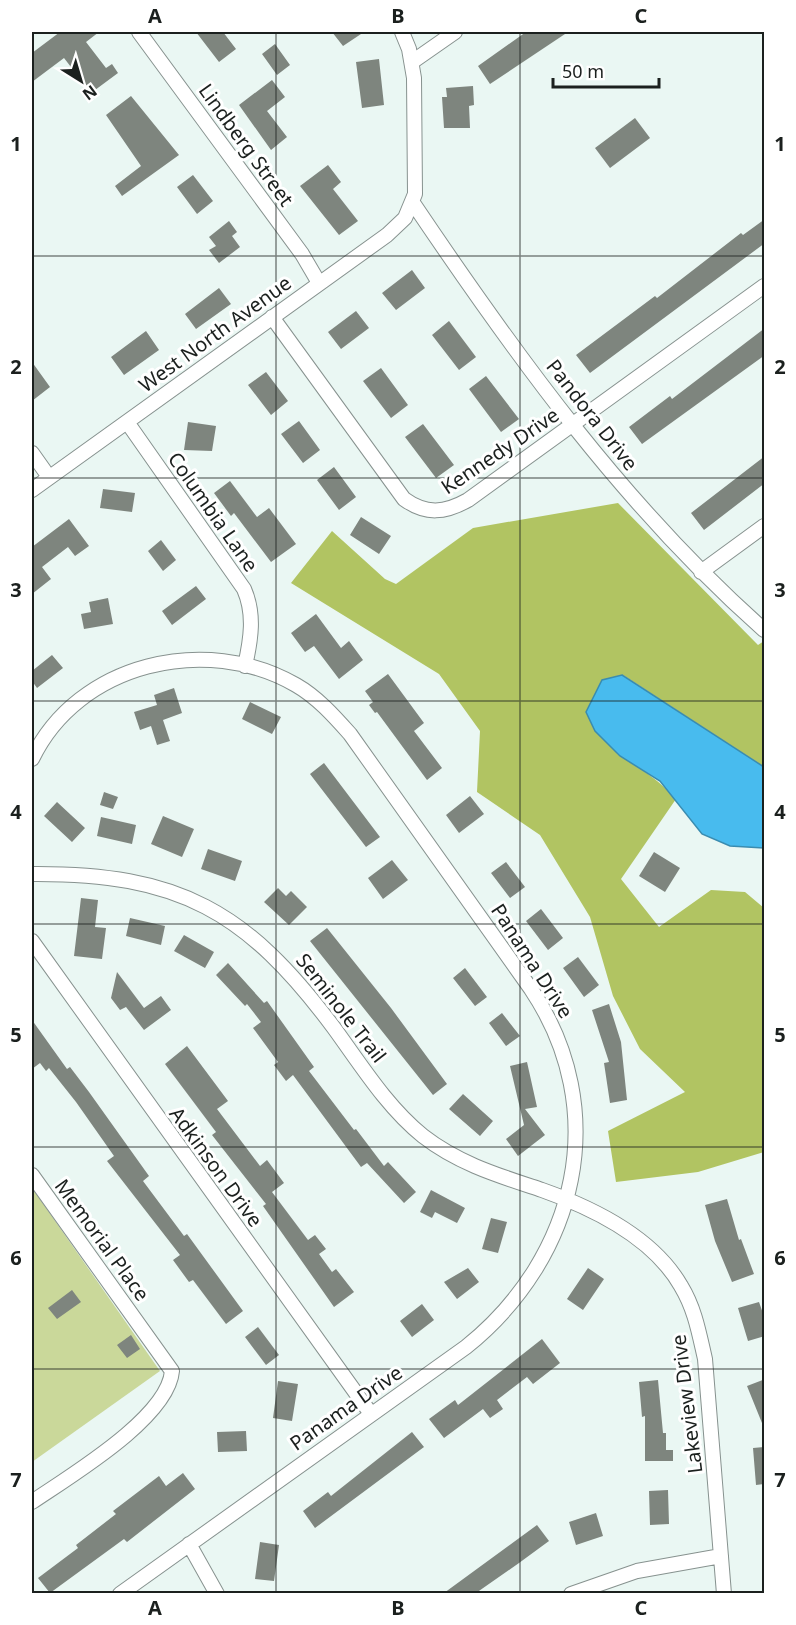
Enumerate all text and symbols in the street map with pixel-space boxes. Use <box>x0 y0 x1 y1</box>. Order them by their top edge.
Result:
text: A <box>148 2 162 29</box>
text: B <box>391 2 405 29</box>
text: C <box>635 2 648 29</box>
north arrow <box>51 51 111 111</box>
scale bar <box>553 51 660 89</box>
text: 50 m <box>562 59 604 83</box>
street label: Lindberg Street <box>193 78 300 211</box>
text: N <box>78 80 102 106</box>
text: 1 <box>10 130 22 157</box>
text: 1 <box>774 130 786 157</box>
street label: West North Avenue <box>133 269 296 398</box>
text: 2 <box>10 353 22 380</box>
text: 2 <box>774 353 786 380</box>
street label: Pandora Drive <box>541 354 644 476</box>
street label: Kennedy Drive <box>435 401 564 500</box>
street label: Columbia Lane <box>162 447 265 577</box>
text: 3 <box>10 576 22 603</box>
text: 3 <box>774 576 786 603</box>
text: 4 <box>10 798 22 825</box>
text: 4 <box>774 798 786 825</box>
street label: Panama Drive <box>485 898 580 1023</box>
street label: Seminole Trail <box>290 947 393 1068</box>
text: 5 <box>10 1021 22 1048</box>
text: 5 <box>774 1021 786 1048</box>
street label: Adkinson Drive <box>164 1101 269 1232</box>
street label: Memorial Place <box>49 1173 156 1306</box>
text: 6 <box>10 1244 22 1271</box>
text: 6 <box>774 1244 786 1271</box>
street label: Lakeview Drive <box>665 1333 708 1475</box>
street label: Panama Drive <box>284 1359 407 1456</box>
text: 7 <box>10 1466 22 1493</box>
text: 7 <box>774 1466 786 1493</box>
text: A <box>148 1594 162 1621</box>
text: B <box>391 1594 405 1621</box>
text: C <box>635 1594 648 1621</box>

